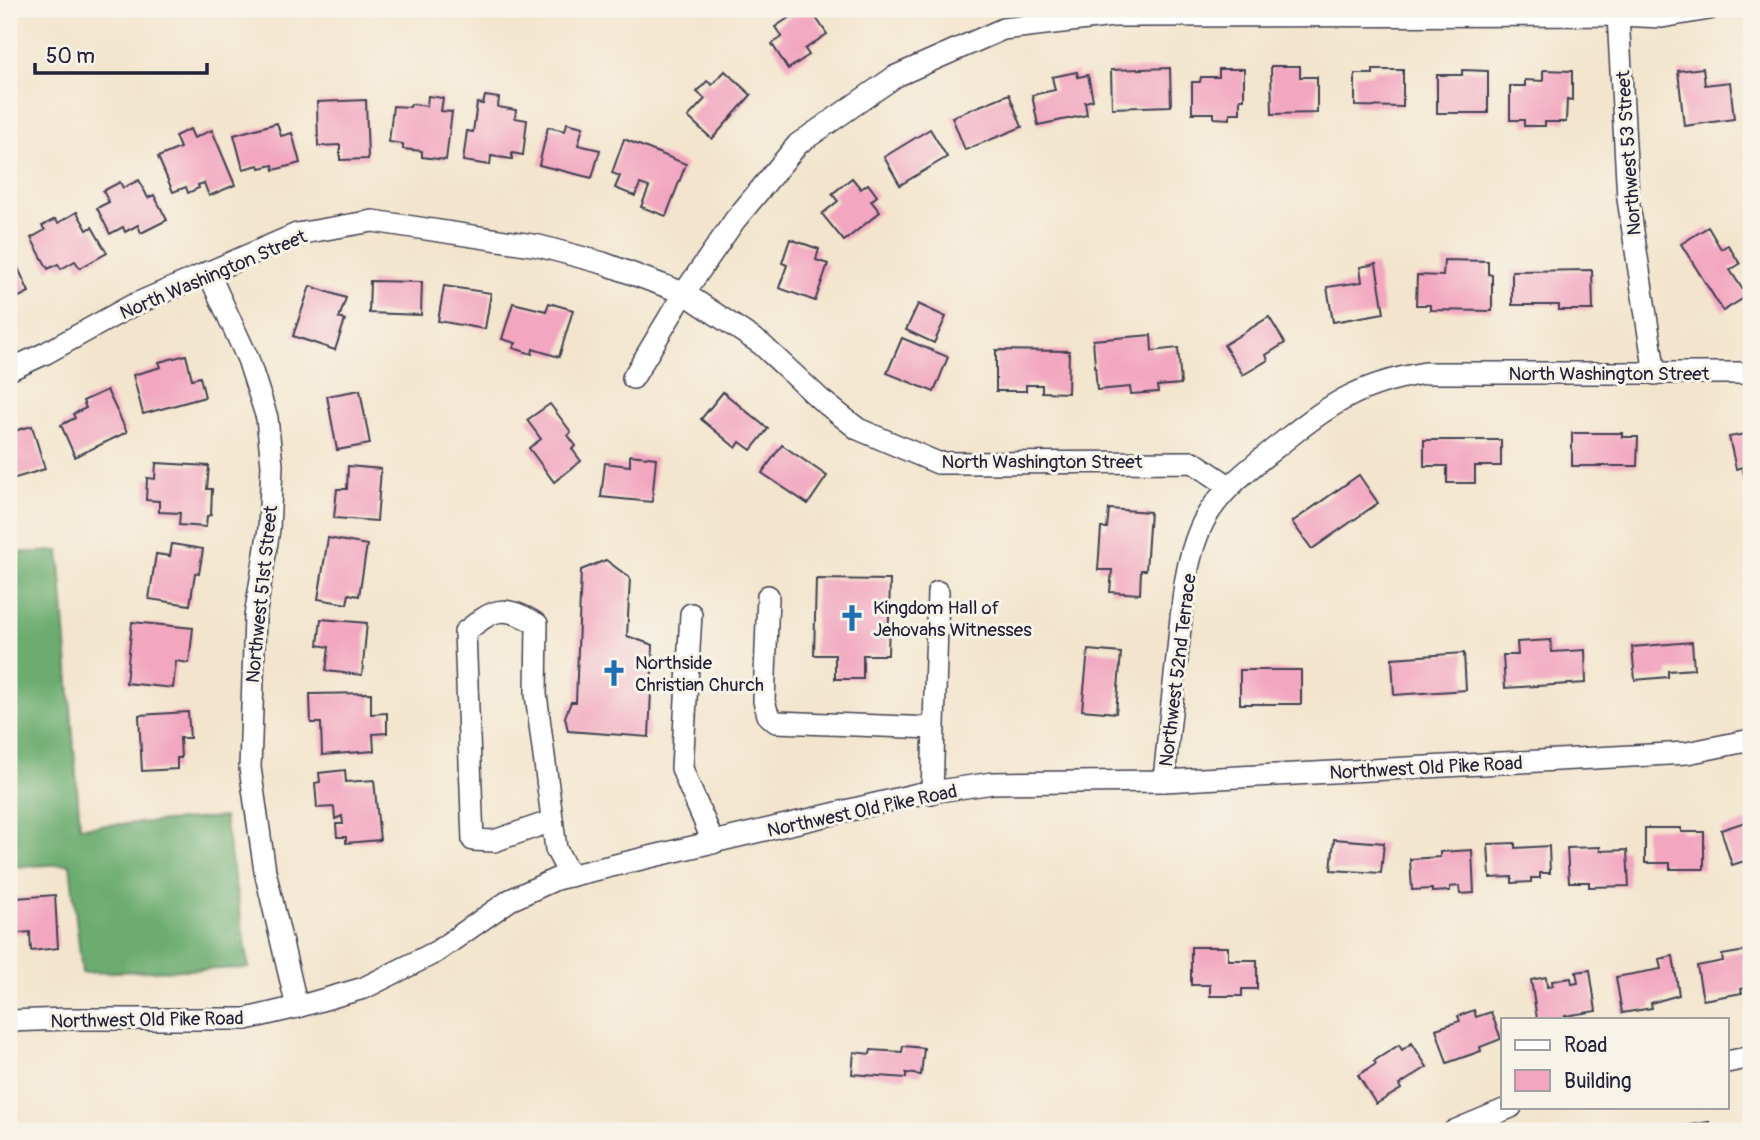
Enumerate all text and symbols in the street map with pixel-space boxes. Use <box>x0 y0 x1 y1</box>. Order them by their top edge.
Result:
scale bar <box>35 32 206 76</box>
text: 50 m <box>46 43 95 70</box>
street label: Northwest 53 Street <box>1611 69 1647 236</box>
street label: North Washington Street <box>116 225 311 325</box>
street label: North Washington Street <box>1509 362 1710 386</box>
street label: North Washington Street <box>942 450 1143 474</box>
street label: Northwest 51st Street <box>241 504 283 684</box>
street label: Northwest 52nd Terrace <box>1154 572 1202 768</box>
place label: Kingdom Hall of Jehovahs Witnesses <box>873 596 1032 642</box>
church icon: Kingdom Hall of Jehovahs Witnesses <box>837 603 867 633</box>
place label: Northside Christian Church <box>635 651 764 697</box>
church icon: Northside Christian Church <box>599 658 629 688</box>
street label: Northwest Old Pike Road <box>1329 751 1523 785</box>
street label: Northwest Old Pike Road <box>765 779 959 843</box>
street label: Northwest Old Pike Road <box>50 1006 244 1034</box>
legend <box>1501 1018 1728 1108</box>
text: Road <box>1564 1032 1608 1059</box>
text: Building <box>1564 1068 1631 1095</box>

